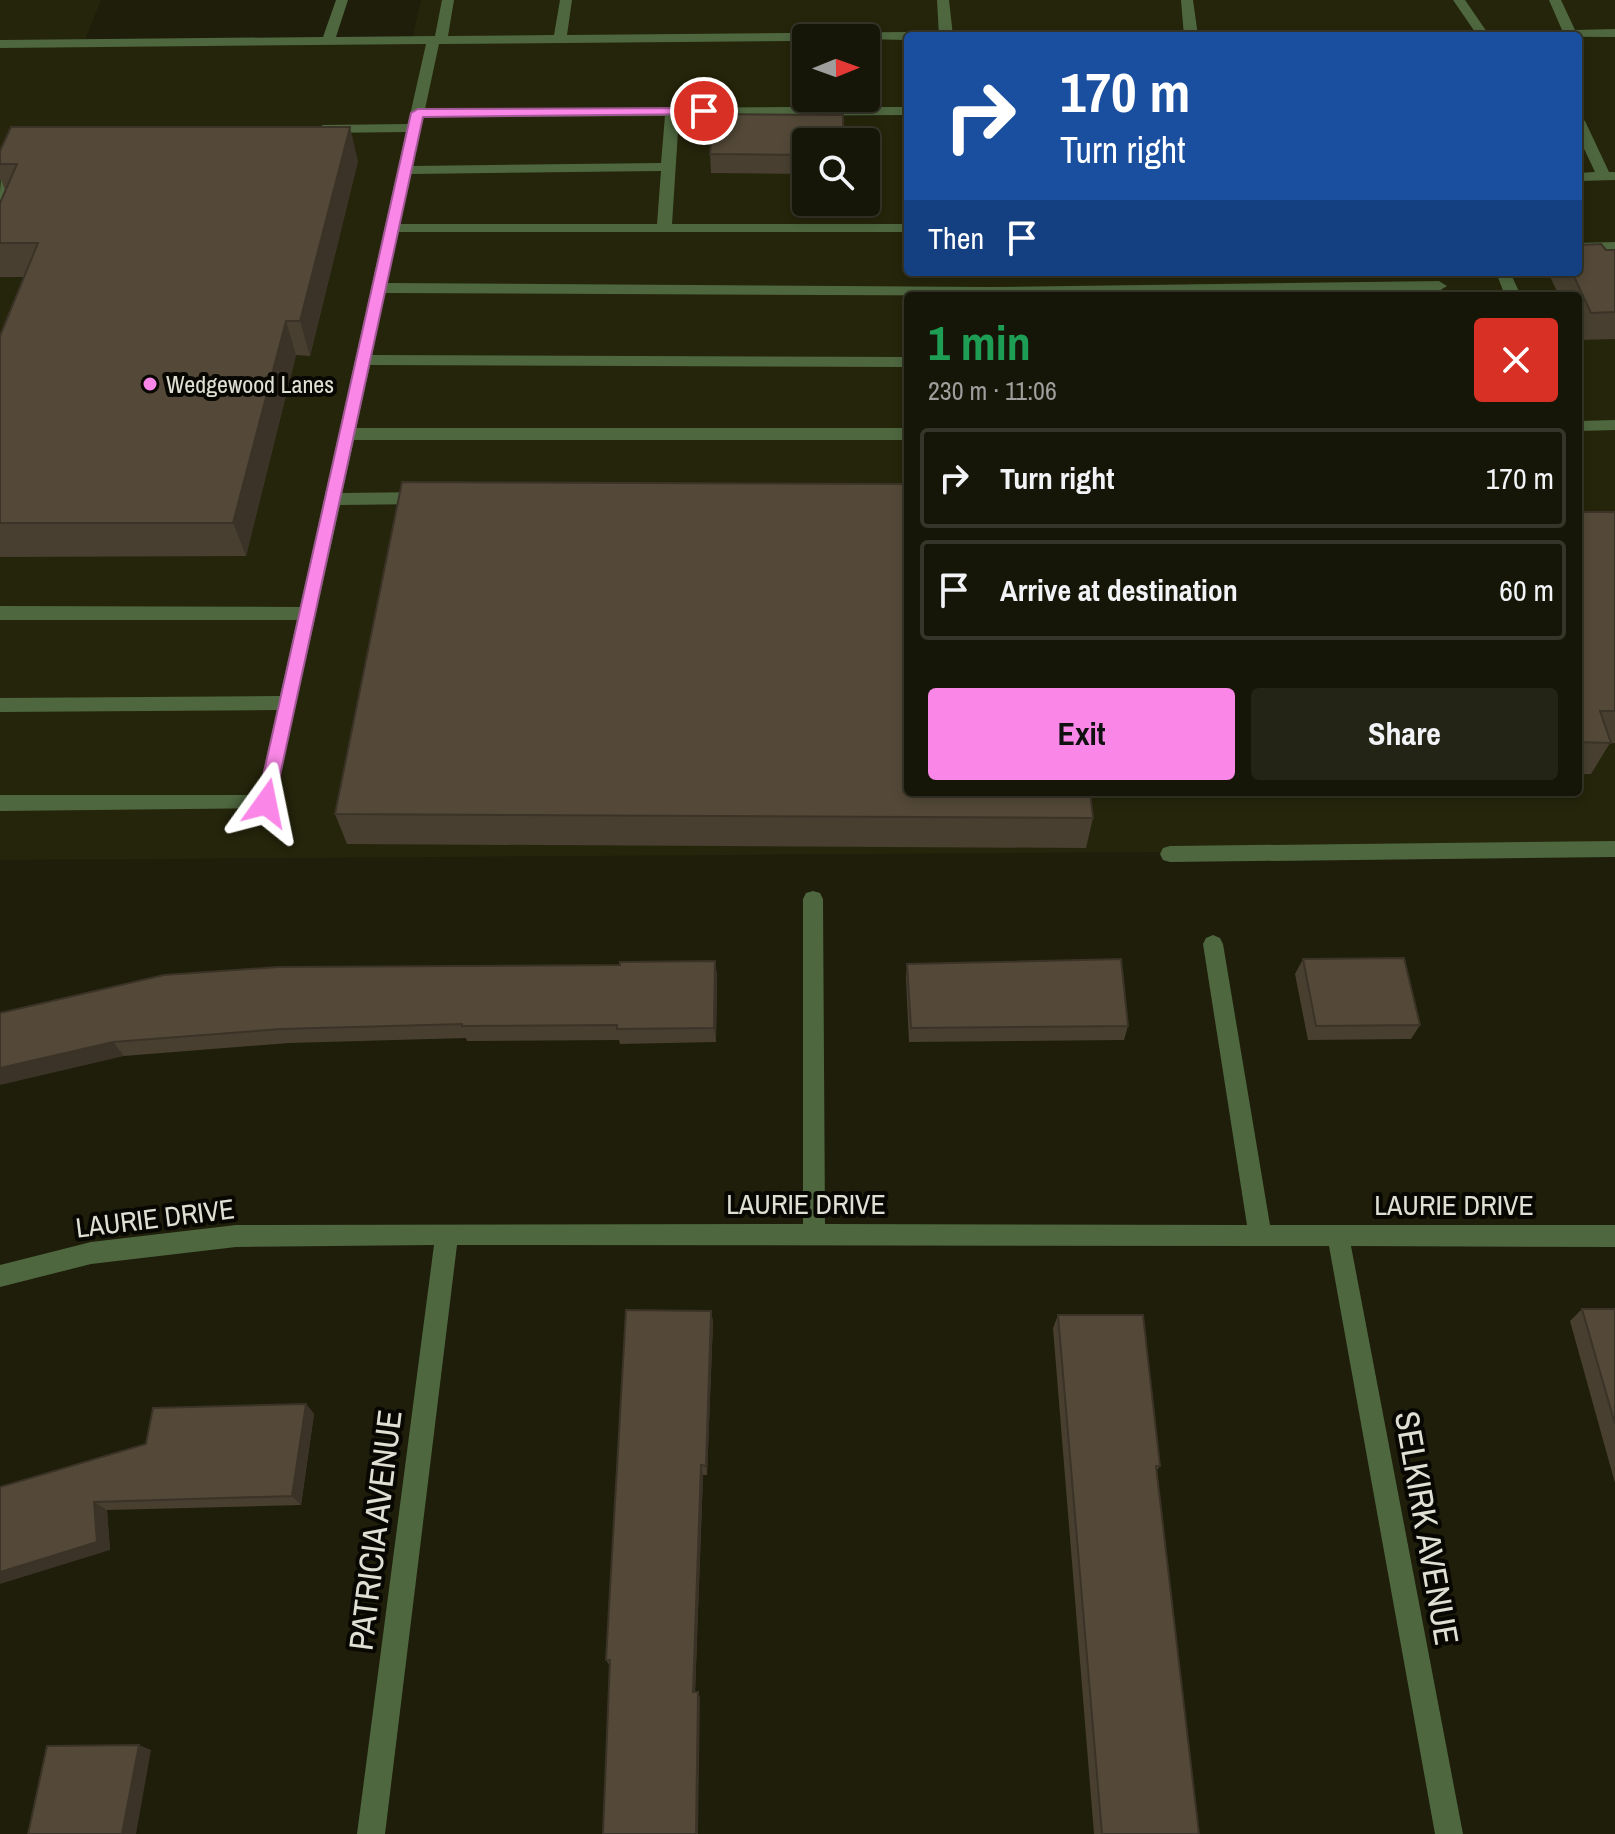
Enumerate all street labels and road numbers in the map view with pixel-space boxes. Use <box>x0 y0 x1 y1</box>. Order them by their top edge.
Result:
street label: LAURIE DRIVE <box>726 1185 886 1223</box>
street label: LAURIE DRIVE <box>1374 1186 1534 1224</box>
street label: LAURIE DRIVE <box>74 1189 236 1247</box>
street label: PATRICIA AVENUE <box>337 1407 413 1653</box>
street label: SELKIRK AVENUE <box>1384 1407 1470 1649</box>

